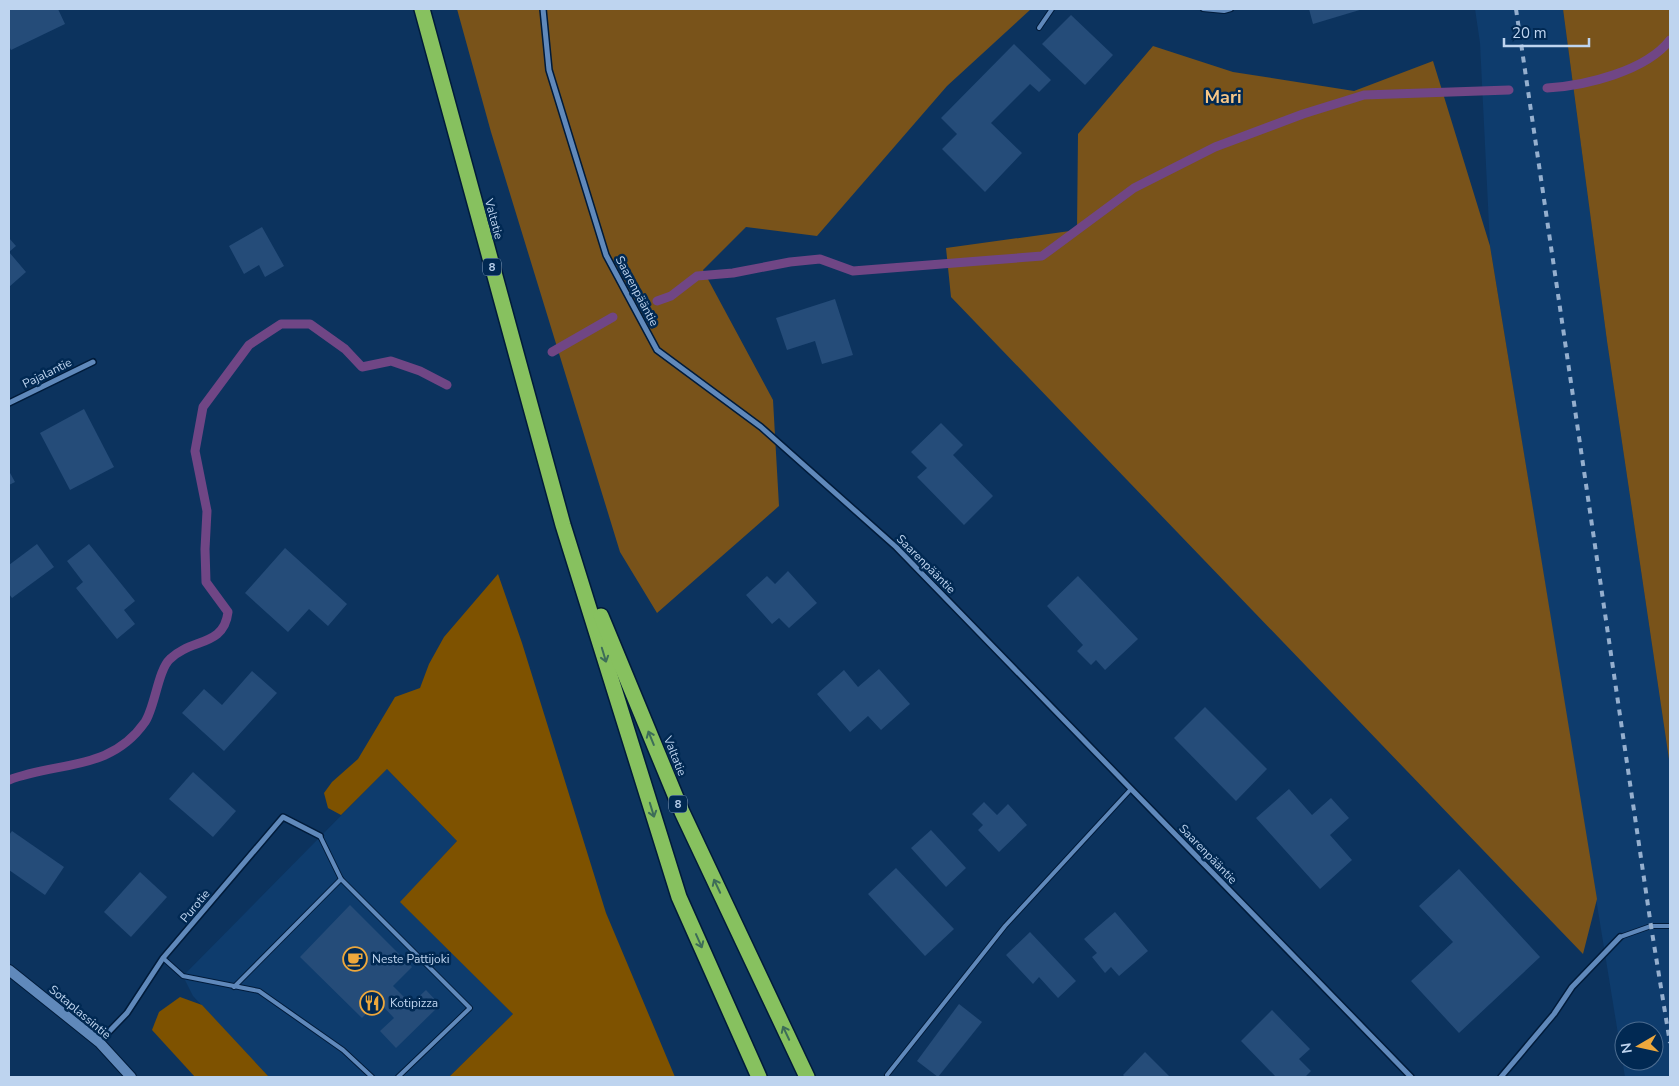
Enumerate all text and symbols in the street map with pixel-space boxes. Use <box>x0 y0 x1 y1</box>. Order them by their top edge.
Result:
scale bar <box>1504 15 1589 47</box>
text: 20 m <box>1512 23 1547 43</box>
district label: Mari <box>1204 85 1242 109</box>
street label: Valtatie <box>481 196 507 241</box>
street label: Saarenpääntie <box>612 253 662 329</box>
road number: 8 <box>483 258 501 276</box>
street label: Pajalantie <box>20 354 74 392</box>
street label: Saarenpääntie <box>893 531 959 597</box>
one-way arrow <box>599 646 609 662</box>
one-way arrow <box>646 730 655 746</box>
street label: Valtatie <box>659 733 690 778</box>
road number: 8 <box>669 796 687 812</box>
one-way arrow <box>648 801 658 817</box>
street label: Saarenpääntie <box>1175 821 1241 887</box>
one-way arrow <box>711 879 721 894</box>
street label: Purotie <box>177 886 213 926</box>
one-way arrow <box>695 933 705 948</box>
cafe icon: Neste Pattijoki <box>342 946 368 972</box>
place label: Neste Pattijoki <box>372 951 450 967</box>
street label: Sotaplassintie <box>46 981 114 1043</box>
restaurant icon: Kotipizza <box>359 990 385 1016</box>
place label: Kotipizza <box>390 995 438 1011</box>
north arrow <box>1614 1021 1664 1071</box>
one-way arrow <box>781 1026 790 1041</box>
text: N <box>1616 1041 1637 1055</box>

